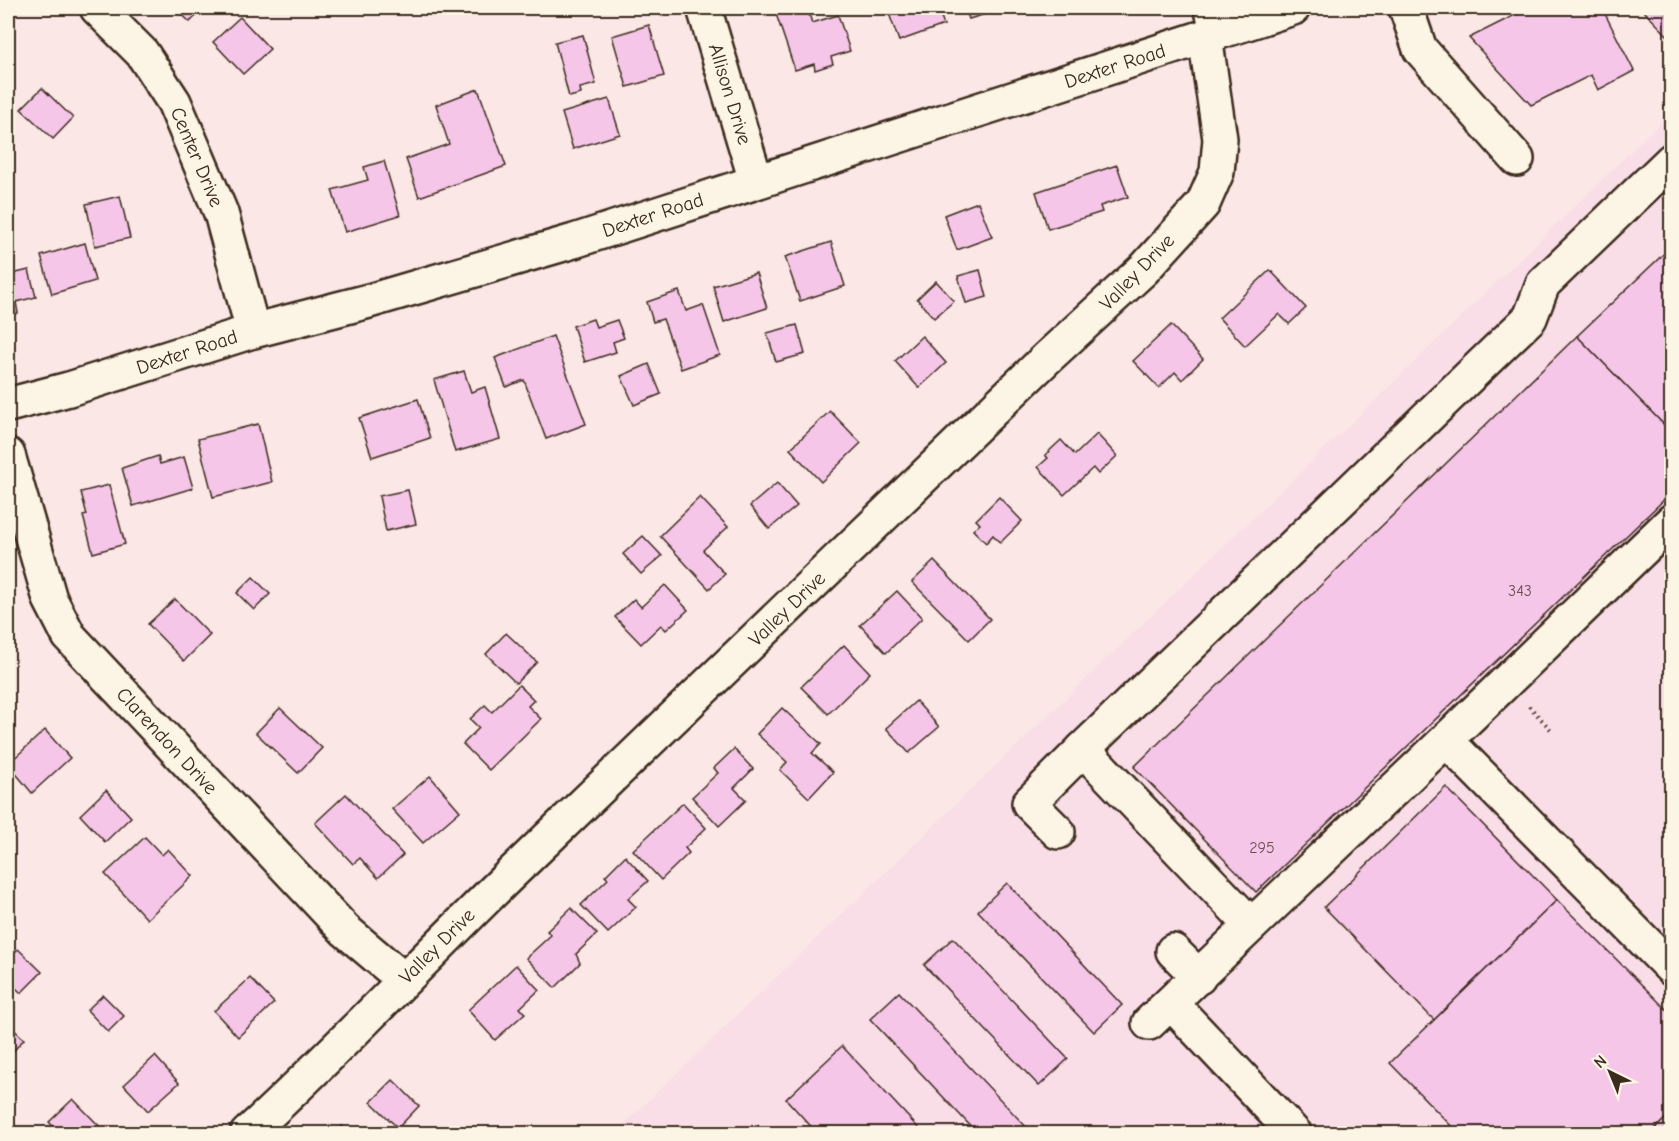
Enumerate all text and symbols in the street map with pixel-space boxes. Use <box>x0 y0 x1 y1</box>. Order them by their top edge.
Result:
street label: Dexter Road <box>1062 39 1168 93</box>
street label: Allison Drive <box>704 41 756 147</box>
street label: Center Drive <box>166 104 228 210</box>
street label: Dexter Road <box>600 188 706 242</box>
street label: Valley Drive <box>1095 229 1179 315</box>
street label: Dexter Road <box>134 325 240 379</box>
street label: Valley Drive <box>744 567 830 651</box>
house number: 343 <box>1508 582 1532 600</box>
street label: Clarendon Drive <box>112 683 222 799</box>
house number: 295 <box>1249 839 1275 857</box>
street label: Valley Drive <box>394 903 480 989</box>
north arrow <box>1580 1042 1640 1102</box>
text: N <box>1590 1052 1610 1072</box>

